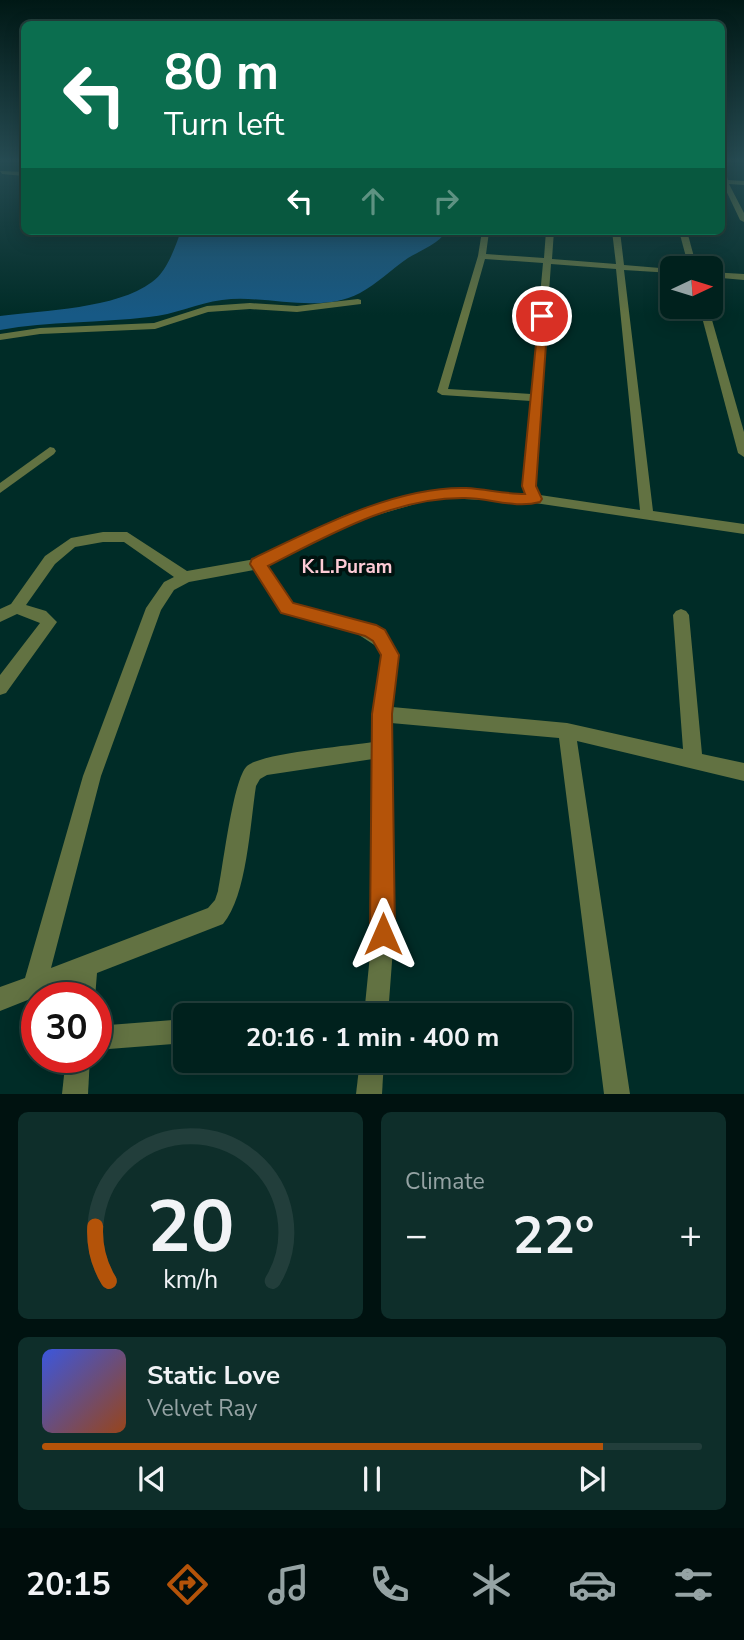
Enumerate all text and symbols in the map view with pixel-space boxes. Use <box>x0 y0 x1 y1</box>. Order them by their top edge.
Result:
text: 80 m <box>164 39 279 106</box>
icon: left <box>49 49 140 140</box>
text: Turn left <box>164 103 284 146</box>
icon: left <box>281 182 319 220</box>
icon: ahead <box>354 182 392 220</box>
icon: right <box>427 182 465 220</box>
north arrow <box>660 256 723 318</box>
map controls <box>660 256 723 319</box>
pin <box>512 286 572 346</box>
icon: arrive <box>523 297 561 335</box>
district label: K.L.Puram <box>302 554 392 580</box>
position arrow <box>346 897 420 971</box>
speed limit sign: 30 <box>21 982 112 1073</box>
text: 20:16 · 1 min · 400 m <box>246 1020 499 1055</box>
text: Climate <box>405 1166 485 1197</box>
text: 20 <box>147 1178 234 1278</box>
text: 22° <box>512 1200 595 1271</box>
text: − <box>405 1210 428 1261</box>
text: + <box>679 1210 702 1261</box>
text: km/h <box>163 1263 218 1297</box>
text: Static Love <box>147 1358 280 1393</box>
text: Velvet Ray <box>147 1393 257 1424</box>
icon: previous <box>133 1460 171 1498</box>
icon: pause <box>353 1460 391 1498</box>
icon: next <box>573 1460 611 1498</box>
icon: directions <box>163 1560 212 1609</box>
icon: music <box>264 1560 313 1609</box>
icon: phone <box>365 1560 414 1609</box>
icon: climate <box>467 1560 516 1609</box>
icon: car <box>568 1560 617 1609</box>
icon: filters <box>669 1560 718 1609</box>
text: 20:15 <box>26 1563 111 1606</box>

